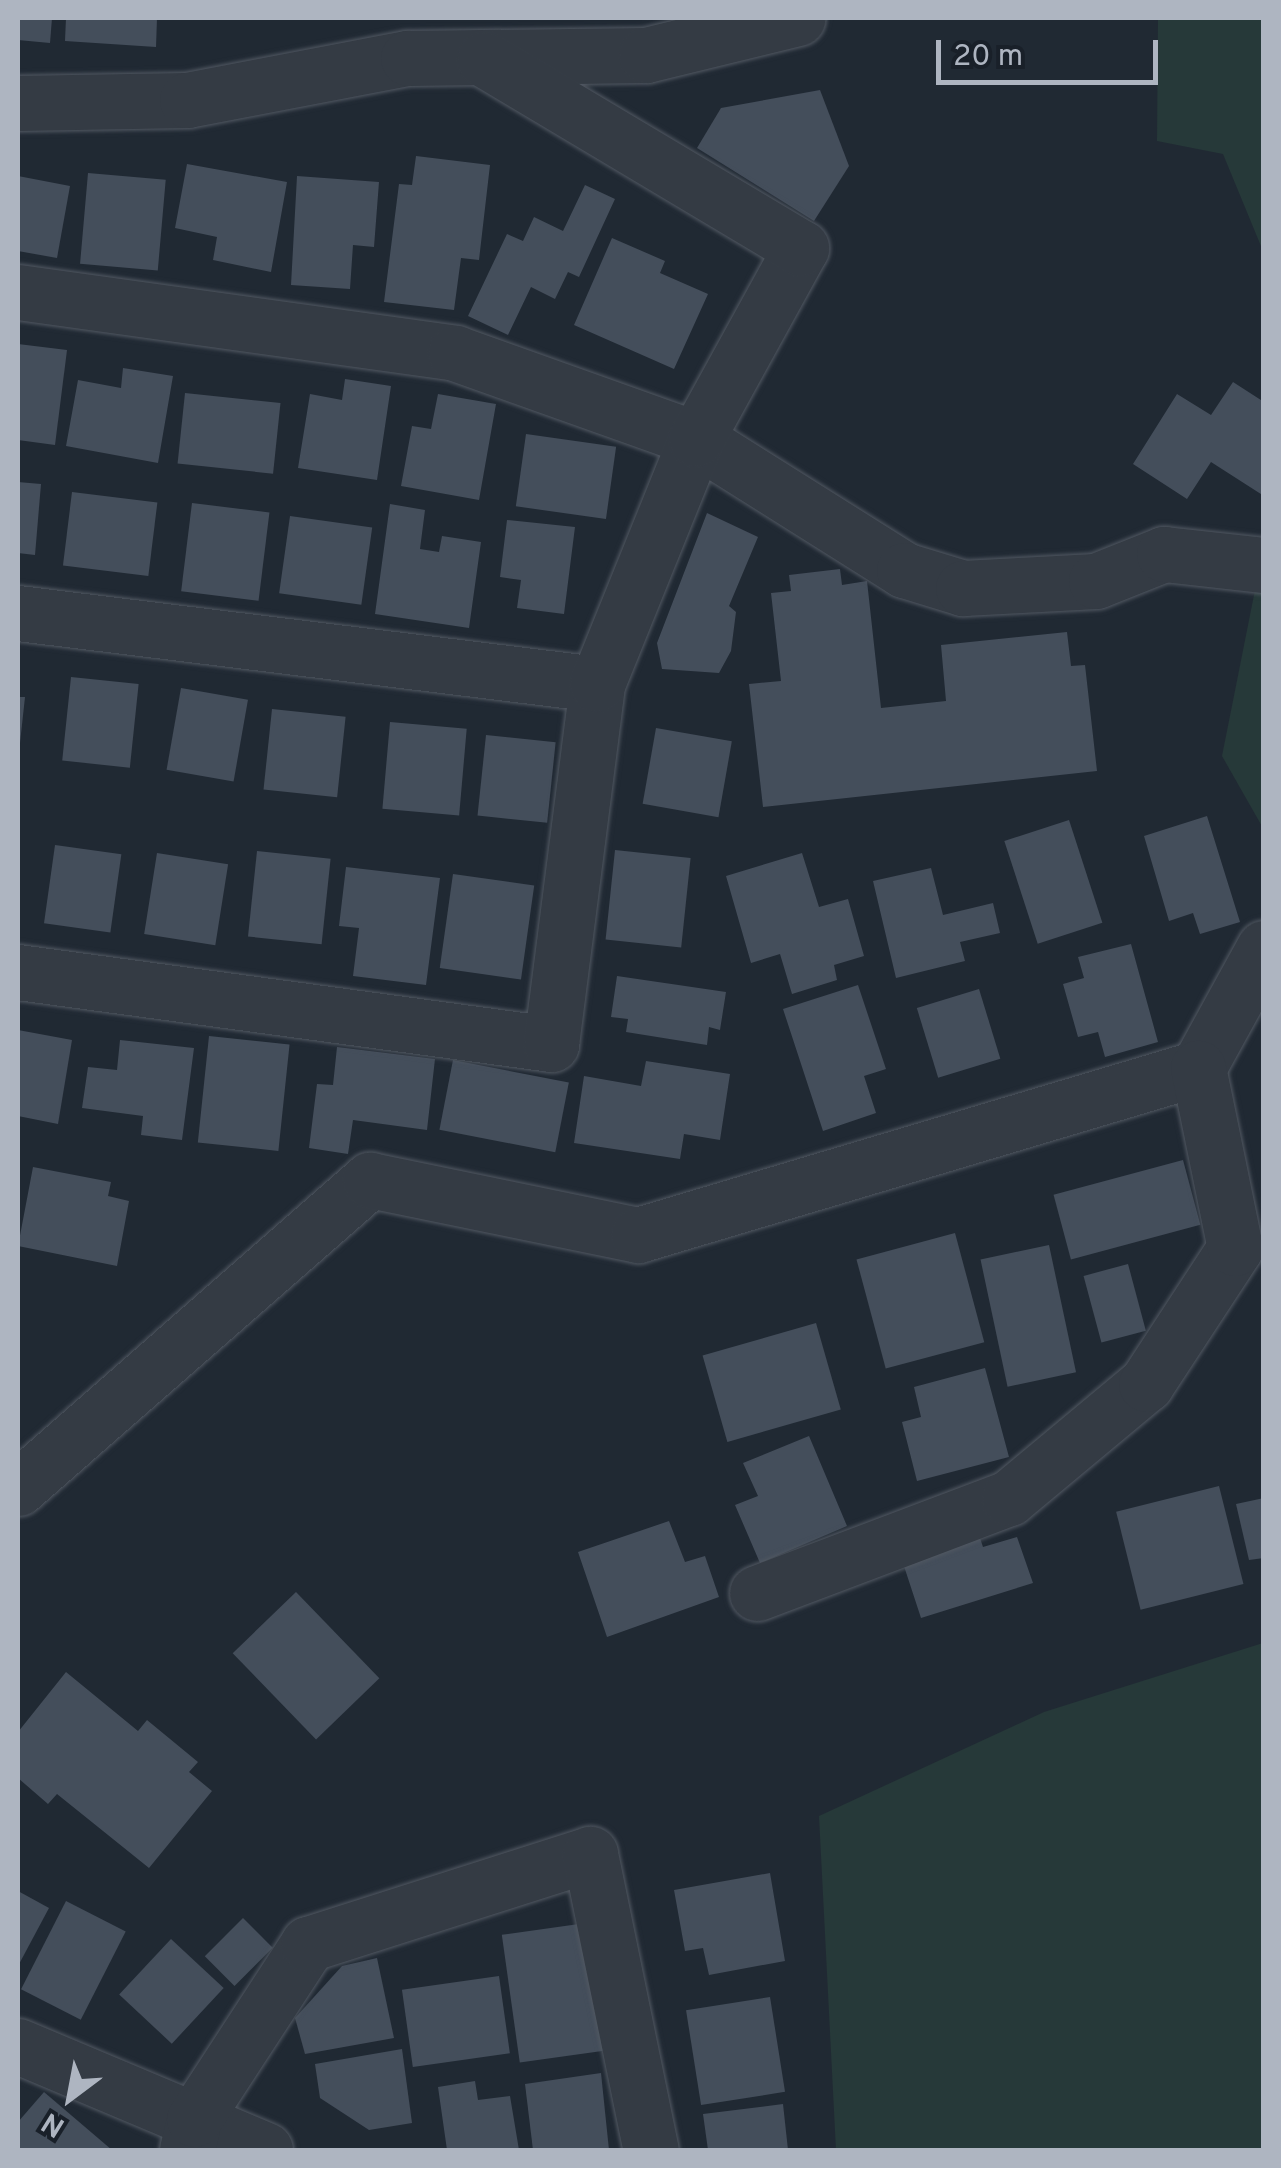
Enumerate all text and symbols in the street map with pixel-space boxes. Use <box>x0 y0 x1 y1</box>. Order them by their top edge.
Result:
scale bar <box>941 20 1164 82</box>
text: 20 m <box>953 39 1023 76</box>
north arrow <box>20 2048 120 2148</box>
text: N <box>36 2103 72 2144</box>

